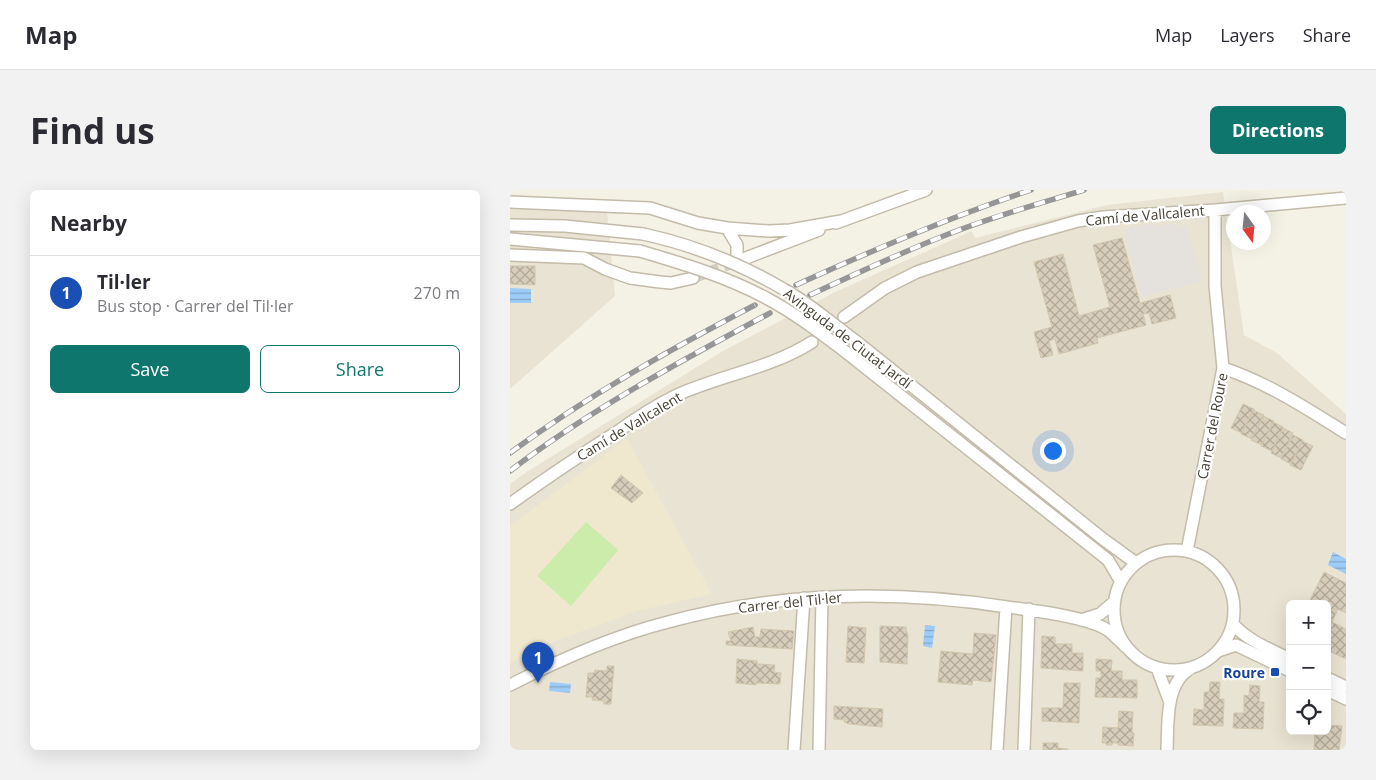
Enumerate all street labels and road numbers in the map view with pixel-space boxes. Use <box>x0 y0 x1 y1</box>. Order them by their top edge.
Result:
street label: Camí de Vallcalent <box>1085 200 1205 230</box>
street label: Avinguda de Ciutat Jardí <box>780 283 916 393</box>
street label: Carrer del Roure <box>1192 371 1232 481</box>
street label: Camí de Vallcalent <box>573 387 685 465</box>
street label: Carrer del Til·ler <box>737 587 843 617</box>

